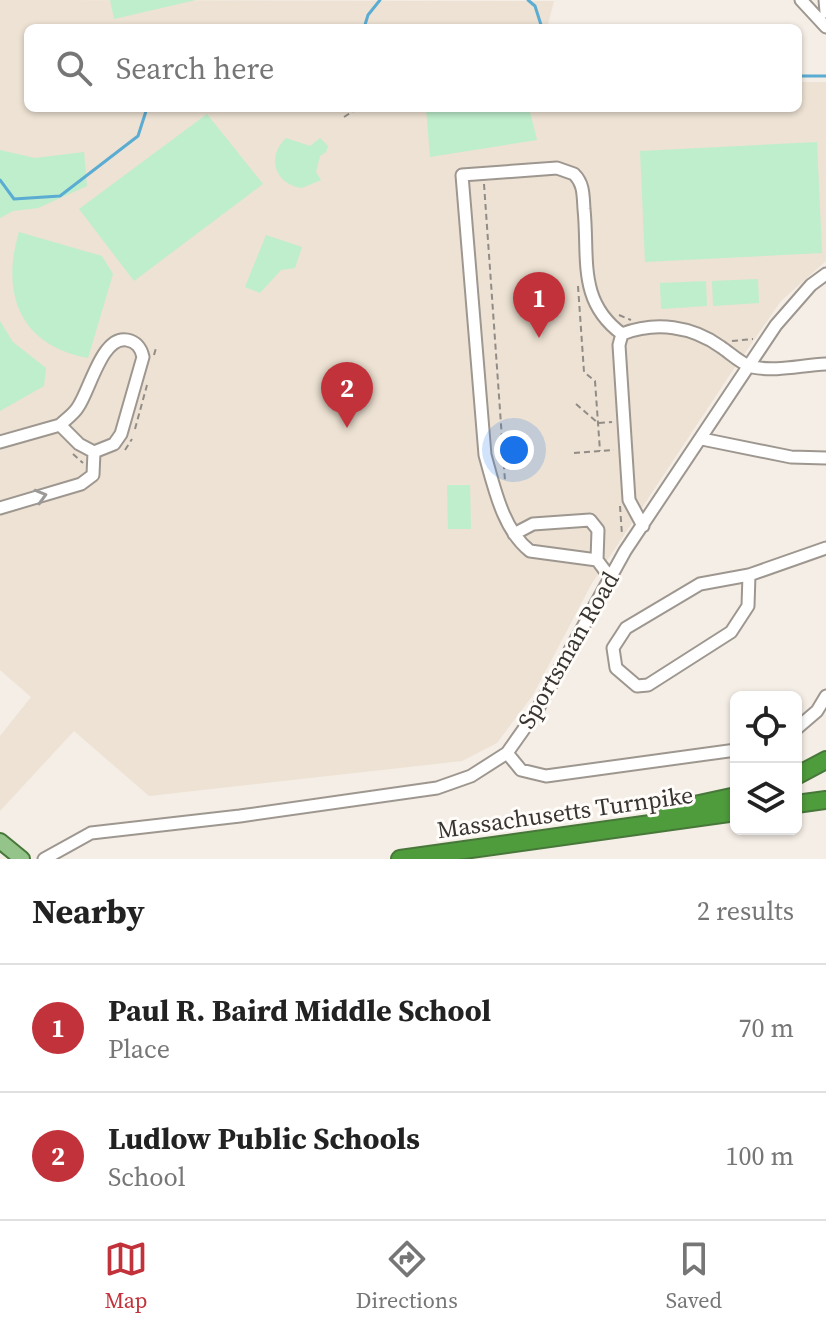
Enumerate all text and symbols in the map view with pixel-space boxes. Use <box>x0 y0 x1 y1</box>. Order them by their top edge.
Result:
search box <box>24 24 802 112</box>
icon: search <box>52 46 96 90</box>
text: Search here <box>116 48 274 89</box>
pin: 1 <box>513 272 565 338</box>
pin: 2 <box>321 362 373 428</box>
your location <box>494 430 534 470</box>
one-way arrow <box>33 489 47 505</box>
street label: Sportsman Road <box>510 565 627 735</box>
map controls <box>730 691 802 835</box>
button: locate <box>730 691 802 763</box>
button: layers <box>730 763 802 835</box>
street label: Massachusetts Turnpike <box>435 778 695 846</box>
text: Nearby <box>32 888 145 934</box>
text: 2 results <box>697 893 794 929</box>
text: Paul R. Baird Middle School <box>108 990 491 1031</box>
text: 1 <box>51 1010 65 1046</box>
text: 70 m <box>739 1010 794 1046</box>
text: Place <box>108 1031 170 1067</box>
text: Ludlow Public Schools <box>108 1118 420 1159</box>
text: 2 <box>51 1138 65 1174</box>
text: 100 m <box>726 1138 794 1174</box>
text: School <box>108 1159 185 1195</box>
tab: Map <box>104 1237 148 1315</box>
tab: Directions <box>356 1237 458 1315</box>
tab: Saved <box>666 1237 722 1315</box>

